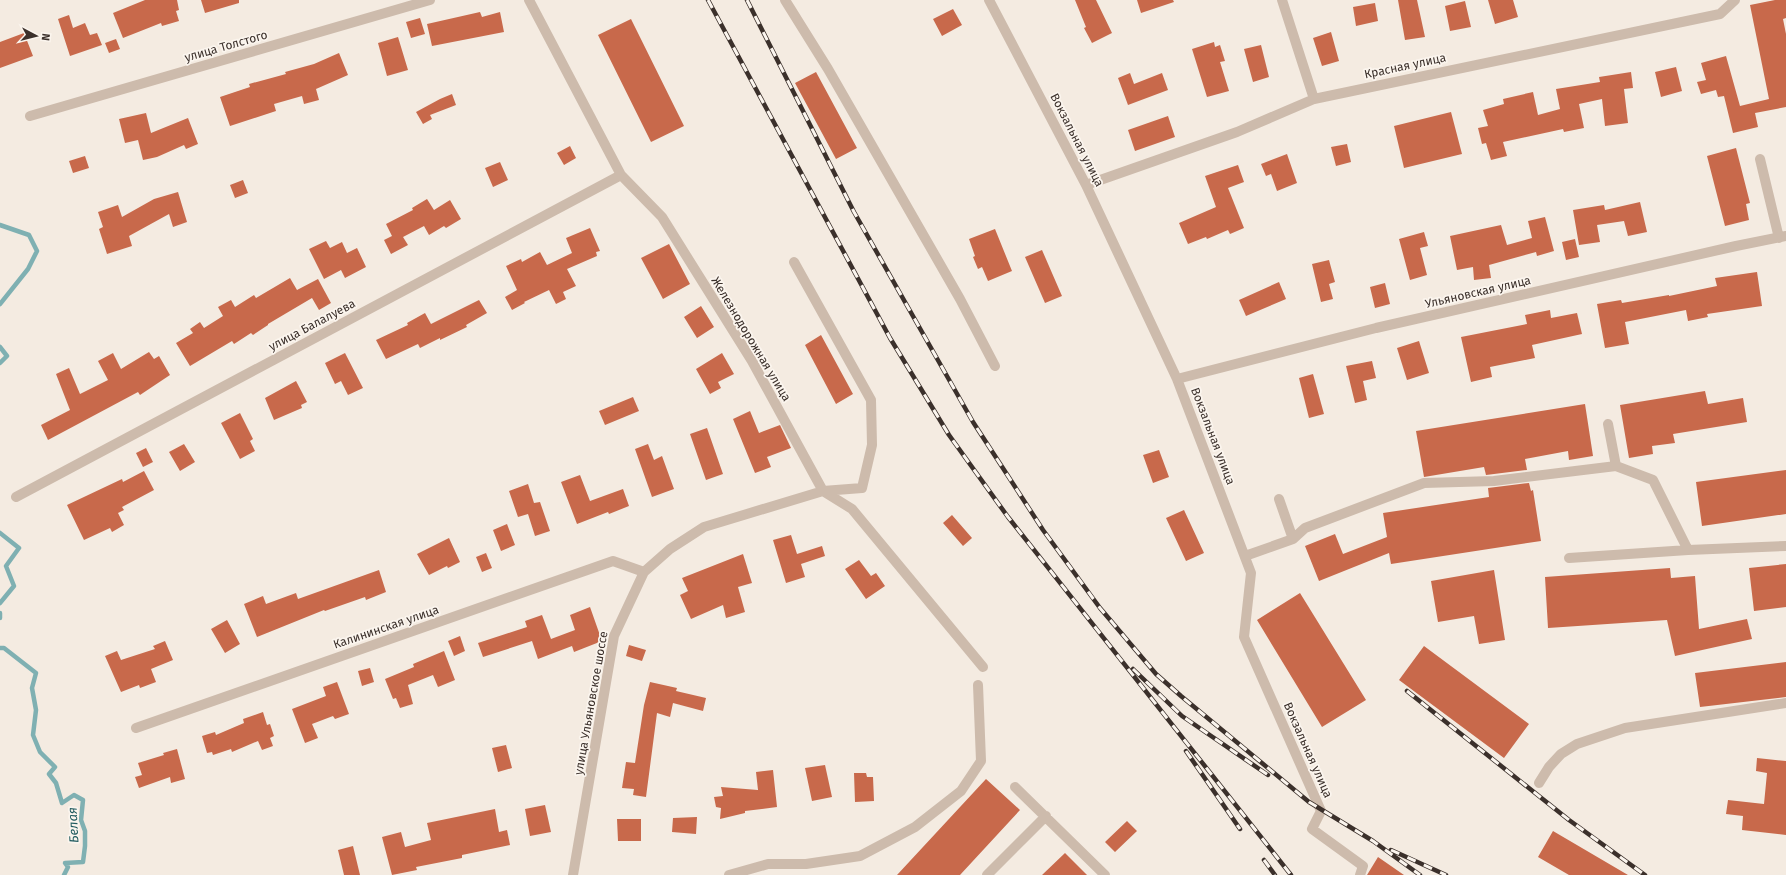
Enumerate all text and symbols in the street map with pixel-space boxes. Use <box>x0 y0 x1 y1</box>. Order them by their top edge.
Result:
north arrow <box>16 16 56 56</box>
street label: улица Толстого <box>183 27 269 65</box>
text: N <box>39 33 52 42</box>
street label: Красная улица <box>1363 51 1447 81</box>
street label: Вокзальная улица <box>1047 91 1107 189</box>
street label: Ульяновская улица <box>1424 273 1532 311</box>
street label: Железнодорожная улица <box>708 274 794 404</box>
street label: улица Балалуева <box>266 296 358 354</box>
street label: Вокзальная улица <box>1188 385 1238 487</box>
street label: Калининская улица <box>331 602 441 652</box>
street label: улица Ульяновское шоссе <box>571 630 611 776</box>
street label: Вокзальная улица <box>1281 700 1335 800</box>
water label: Белая <box>65 807 81 843</box>

